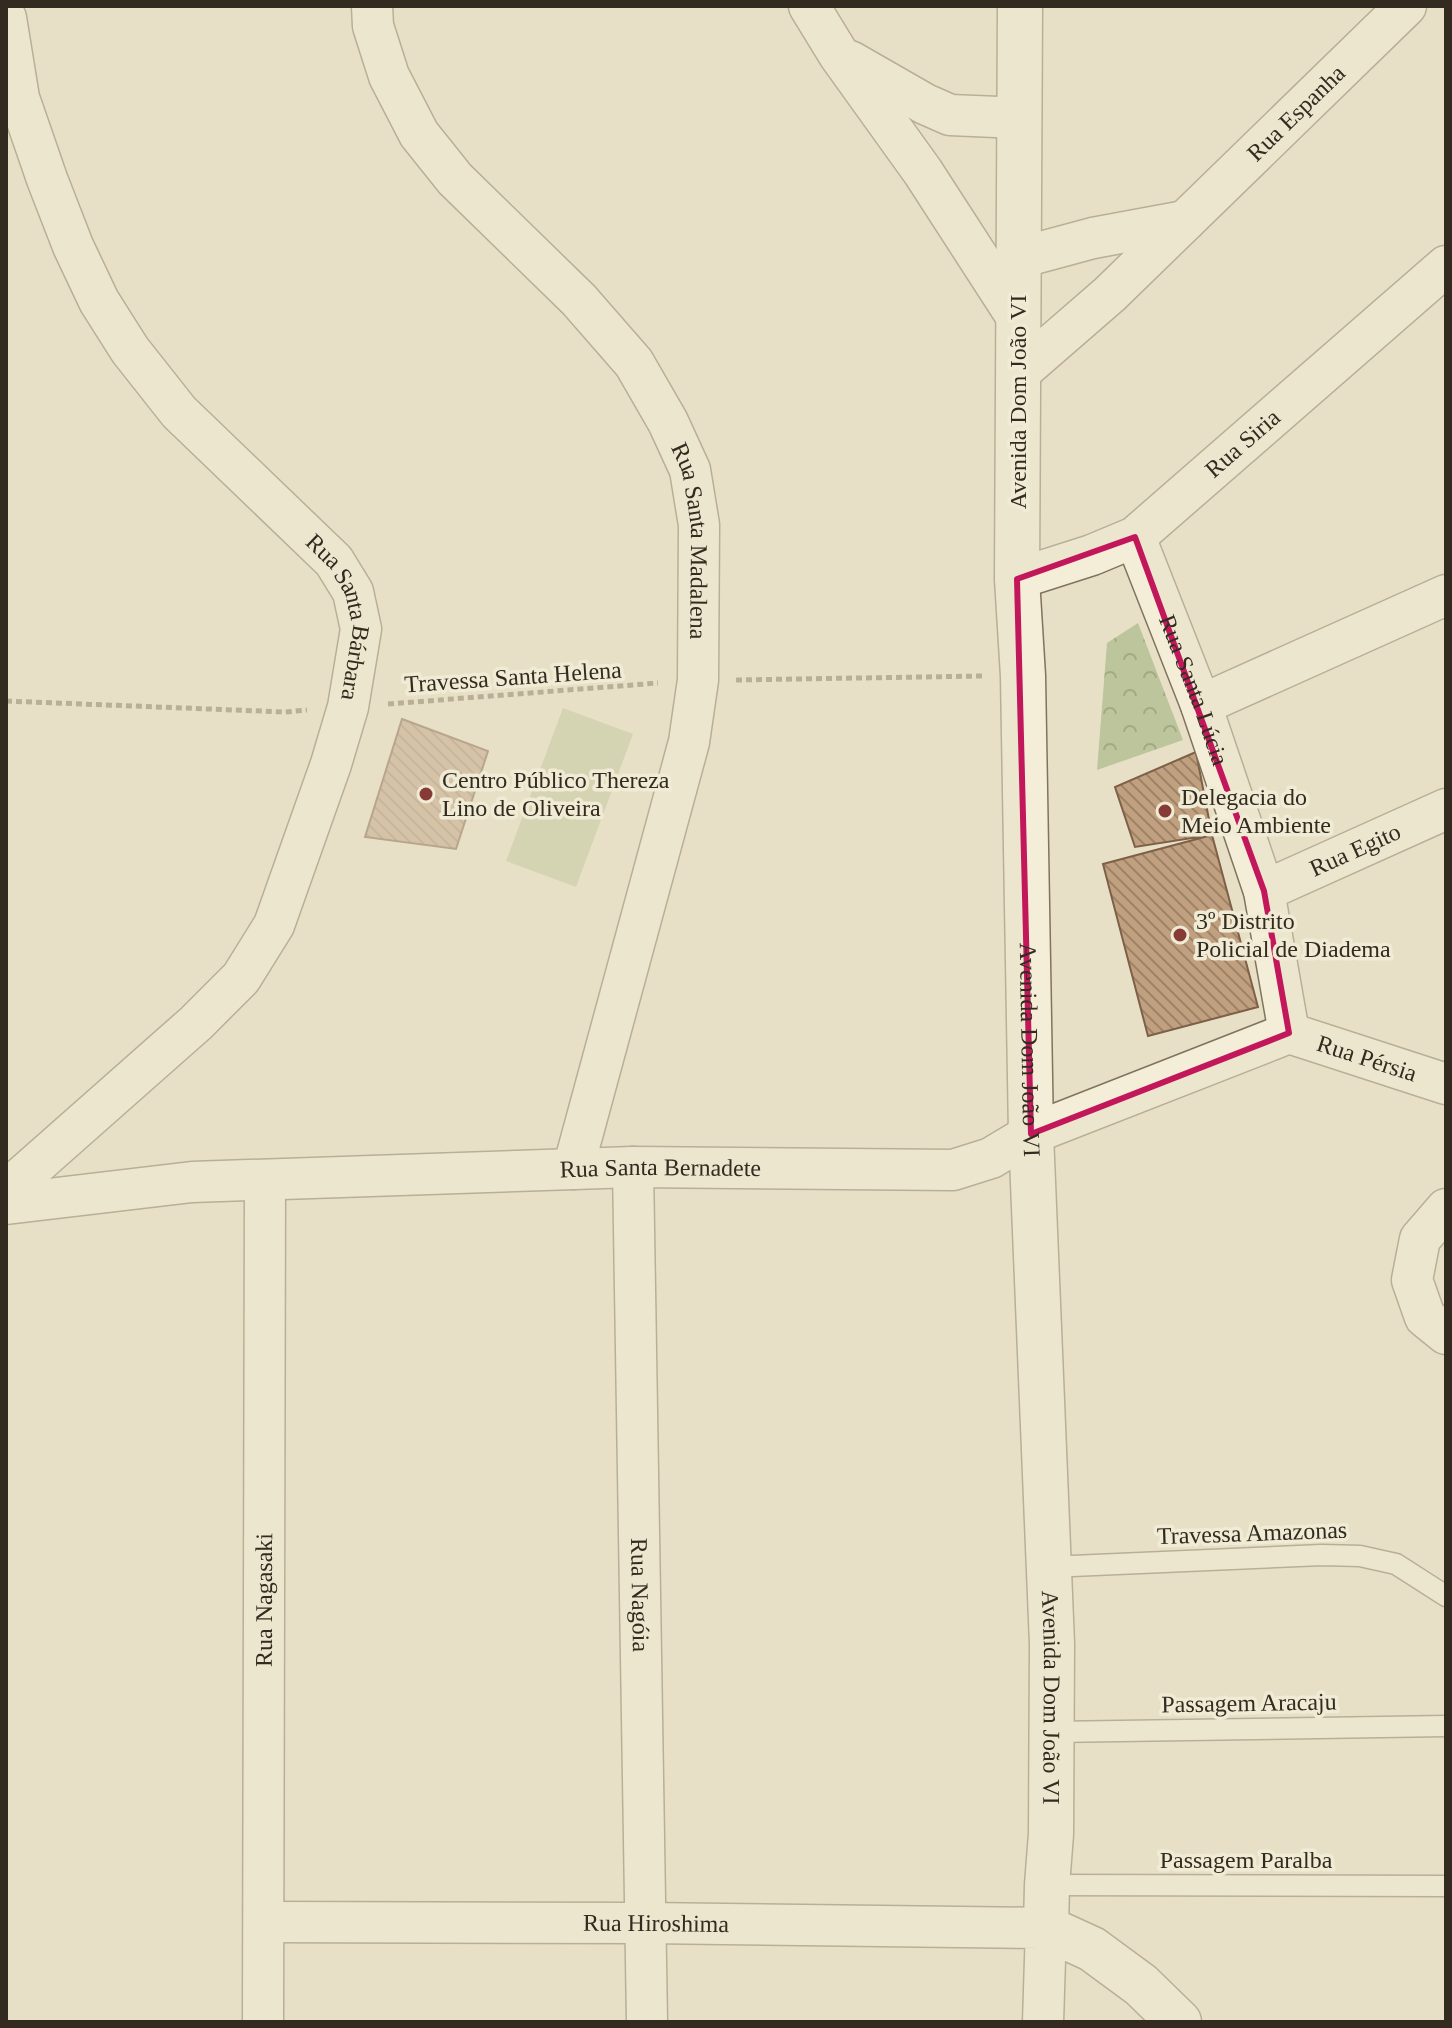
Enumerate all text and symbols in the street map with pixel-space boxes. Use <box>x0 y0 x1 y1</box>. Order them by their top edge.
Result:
street label: Rua Espanha <box>1242 60 1350 166</box>
street label: Avenida Dom João VI <box>1005 295 1031 509</box>
street label: Rua Siria <box>1200 404 1285 483</box>
street label: Rua Santa Madalena <box>666 439 712 640</box>
street label: Rua Santa Bárbara <box>301 528 374 703</box>
street label: Rua Santa Lúcia <box>1154 611 1234 769</box>
street label: Travessa Santa Helena <box>403 656 623 698</box>
place label: Centro Público Thereza Lino de Oliveira <box>442 767 670 821</box>
place label: Delegacia do Meio Ambiente <box>1181 784 1331 838</box>
marker: Centro Público Thereza Lino de Oliveira <box>417 785 435 803</box>
marker: Delegacia do Meio Ambiente <box>1156 802 1174 820</box>
street label: Rua Egito <box>1306 818 1405 882</box>
place label: 3º Distrito Policial de Diadema <box>1196 908 1391 962</box>
marker: 3º Distrito Policial de Diadema <box>1171 926 1189 944</box>
street label: Avenida Dom João VI <box>1015 942 1045 1157</box>
street label: Rua Pérsia <box>1314 1030 1420 1087</box>
street label: Rua Santa Bernadete <box>559 1154 761 1182</box>
street label: Travessa Amazonas <box>1156 1517 1348 1549</box>
street label: Rua Nagasaki <box>251 1533 277 1667</box>
street label: Rua Nagóia <box>626 1538 654 1652</box>
street label: Avenida Dom João VI <box>1037 1590 1065 1805</box>
street label: Passagem Aracaju <box>1161 1688 1337 1718</box>
street label: Passagem Paralba <box>1160 1847 1333 1873</box>
street label: Rua Hiroshima <box>583 1910 730 1937</box>

